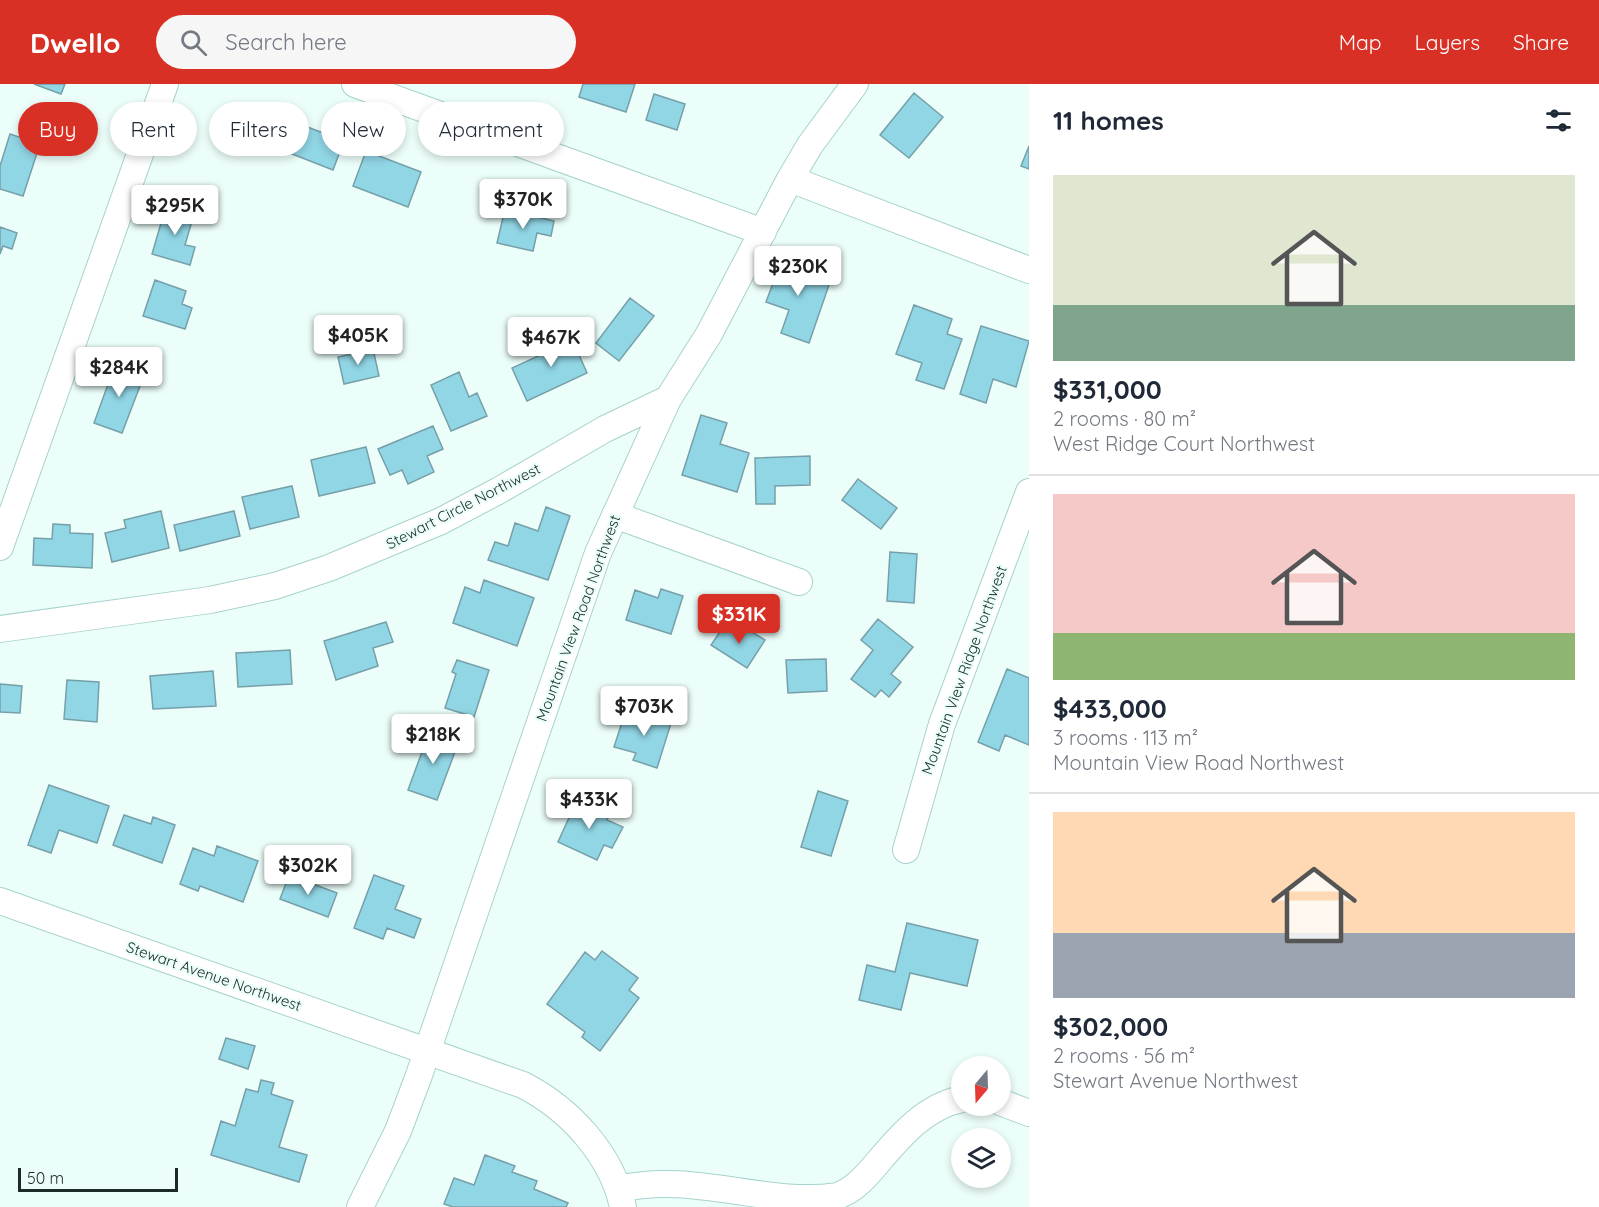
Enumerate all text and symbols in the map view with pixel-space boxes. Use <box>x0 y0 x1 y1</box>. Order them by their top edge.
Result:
search box <box>156 15 576 69</box>
text: Dwello <box>30 25 120 60</box>
icon: search <box>177 26 210 59</box>
text: Search here <box>225 28 347 56</box>
text: Map <box>1339 29 1382 55</box>
text: Layers <box>1415 29 1480 55</box>
text: Share <box>1513 29 1569 55</box>
chip: Buy <box>18 102 98 156</box>
chip: Rent <box>110 102 197 156</box>
chip: Filters <box>209 102 309 156</box>
chip: New <box>321 102 406 156</box>
chip: Apartment <box>418 102 564 156</box>
text: 11 homes <box>1053 104 1164 137</box>
icon: filters <box>1542 104 1575 137</box>
pin: $370K <box>481 179 565 230</box>
pin: $295K <box>133 185 217 236</box>
text: $370K <box>493 186 553 211</box>
text: $295K <box>145 192 205 217</box>
icon: home <box>1260 214 1368 322</box>
pin: $230K <box>756 246 840 297</box>
text: $230K <box>768 253 828 278</box>
pin: $405K <box>316 315 400 366</box>
pin: $467K <box>509 317 593 368</box>
text: $405K <box>328 322 388 347</box>
text: $467K <box>522 324 580 349</box>
pin: $284K <box>77 347 161 398</box>
text: $284K <box>89 354 149 379</box>
text: $331,000 <box>1053 373 1162 406</box>
text: 2 rooms · 80 m² <box>1053 406 1196 431</box>
text: West Ridge Court Northwest <box>1053 431 1315 456</box>
street label: Stewart Circle Northwest <box>383 459 543 553</box>
street label: Mountain View Road Northwest <box>532 512 624 724</box>
icon: home <box>1260 533 1368 641</box>
street label: Mountain View Ridge Northwest <box>917 563 1011 777</box>
pin: $331K <box>697 594 781 645</box>
text: $331K <box>712 601 766 626</box>
pin: $703K <box>602 686 686 737</box>
text: $433,000 <box>1053 692 1167 725</box>
text: $703K <box>614 693 674 718</box>
pin: $218K <box>391 714 475 765</box>
text: $218K <box>405 721 461 746</box>
text: 3 rooms · 113 m² <box>1053 725 1198 750</box>
text: Mountain View Road Northwest <box>1053 750 1344 775</box>
pin: $433K <box>547 779 631 830</box>
text: $433K <box>560 786 618 811</box>
pin: $302K <box>266 845 350 896</box>
icon: home <box>1260 851 1368 959</box>
text: $302K <box>278 852 338 877</box>
street label: Stewart Avenue Northwest <box>124 937 304 1015</box>
text: $302,000 <box>1053 1010 1168 1043</box>
text: 2 rooms · 56 m² <box>1053 1043 1195 1068</box>
north arrow <box>951 1056 1011 1116</box>
map controls <box>951 1056 1011 1188</box>
text: Stewart Avenue Northwest <box>1053 1068 1298 1093</box>
button: layers <box>951 1128 1011 1188</box>
scale bar <box>18 1165 178 1192</box>
text: 50 m <box>27 1168 64 1188</box>

